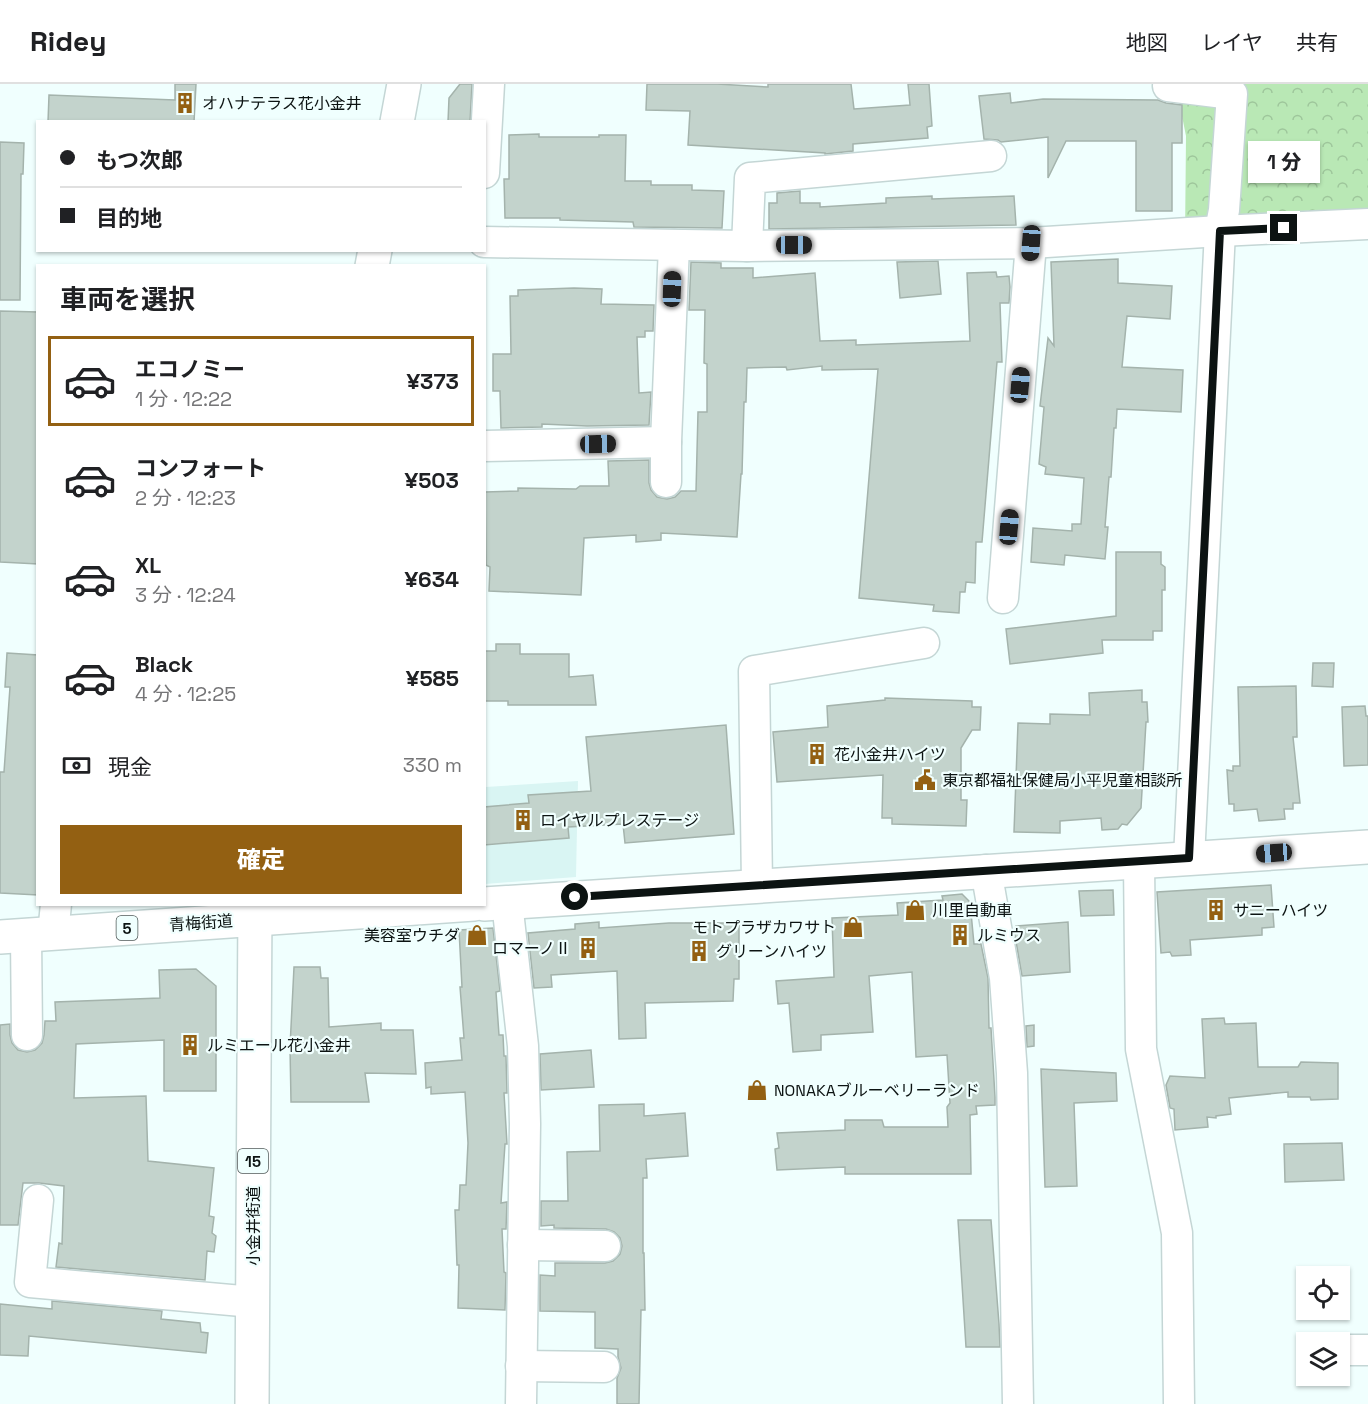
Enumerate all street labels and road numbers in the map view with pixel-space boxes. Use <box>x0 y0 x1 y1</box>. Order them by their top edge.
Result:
street label: 青梅街道 <box>168 910 234 936</box>
road number: 5 <box>116 916 138 940</box>
road number: 15 <box>238 1149 268 1173</box>
street label: 小金井街道 <box>243 1186 264 1266</box>

